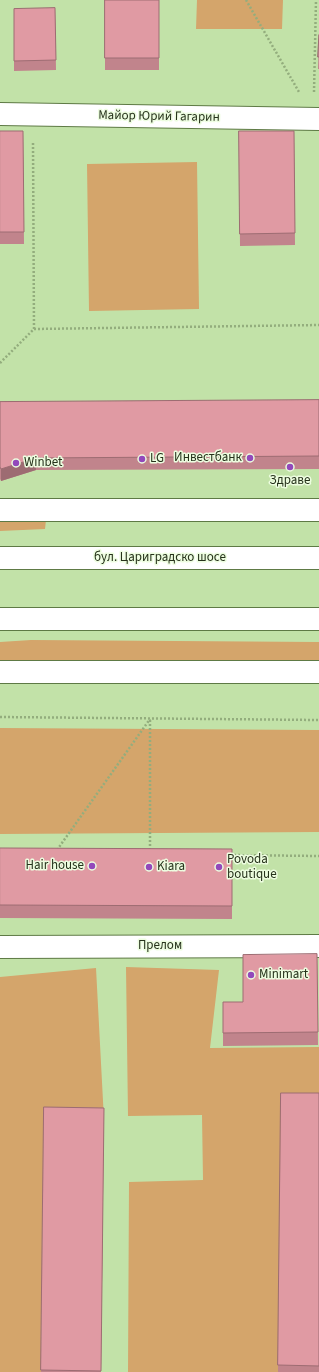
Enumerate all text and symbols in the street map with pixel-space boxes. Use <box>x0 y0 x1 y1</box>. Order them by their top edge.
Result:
street label: Майор Юрий Гагарин <box>98 108 220 126</box>
place label: Инвестбанк <box>174 450 242 466</box>
place label: LG <box>150 451 164 467</box>
marker: Инвестбанк <box>245 453 255 463</box>
marker: LG <box>137 454 147 464</box>
place label: Winbet <box>24 455 62 471</box>
marker: Winbet <box>11 458 21 468</box>
marker: Здраве <box>285 462 295 472</box>
place label: Здраве <box>270 473 310 489</box>
street label: бул. Цариградско шосе <box>94 550 226 566</box>
place label: Povoda boutique <box>227 852 277 883</box>
place label: Hair house <box>26 858 84 874</box>
place label: Kiara <box>157 859 185 875</box>
marker: Hair house <box>87 861 97 871</box>
marker: Kiara <box>144 862 154 872</box>
marker: Povoda boutique <box>214 862 224 872</box>
street label: Прелом <box>138 938 182 954</box>
place label: Minimart <box>259 967 308 983</box>
marker: Minimart <box>246 970 256 980</box>

